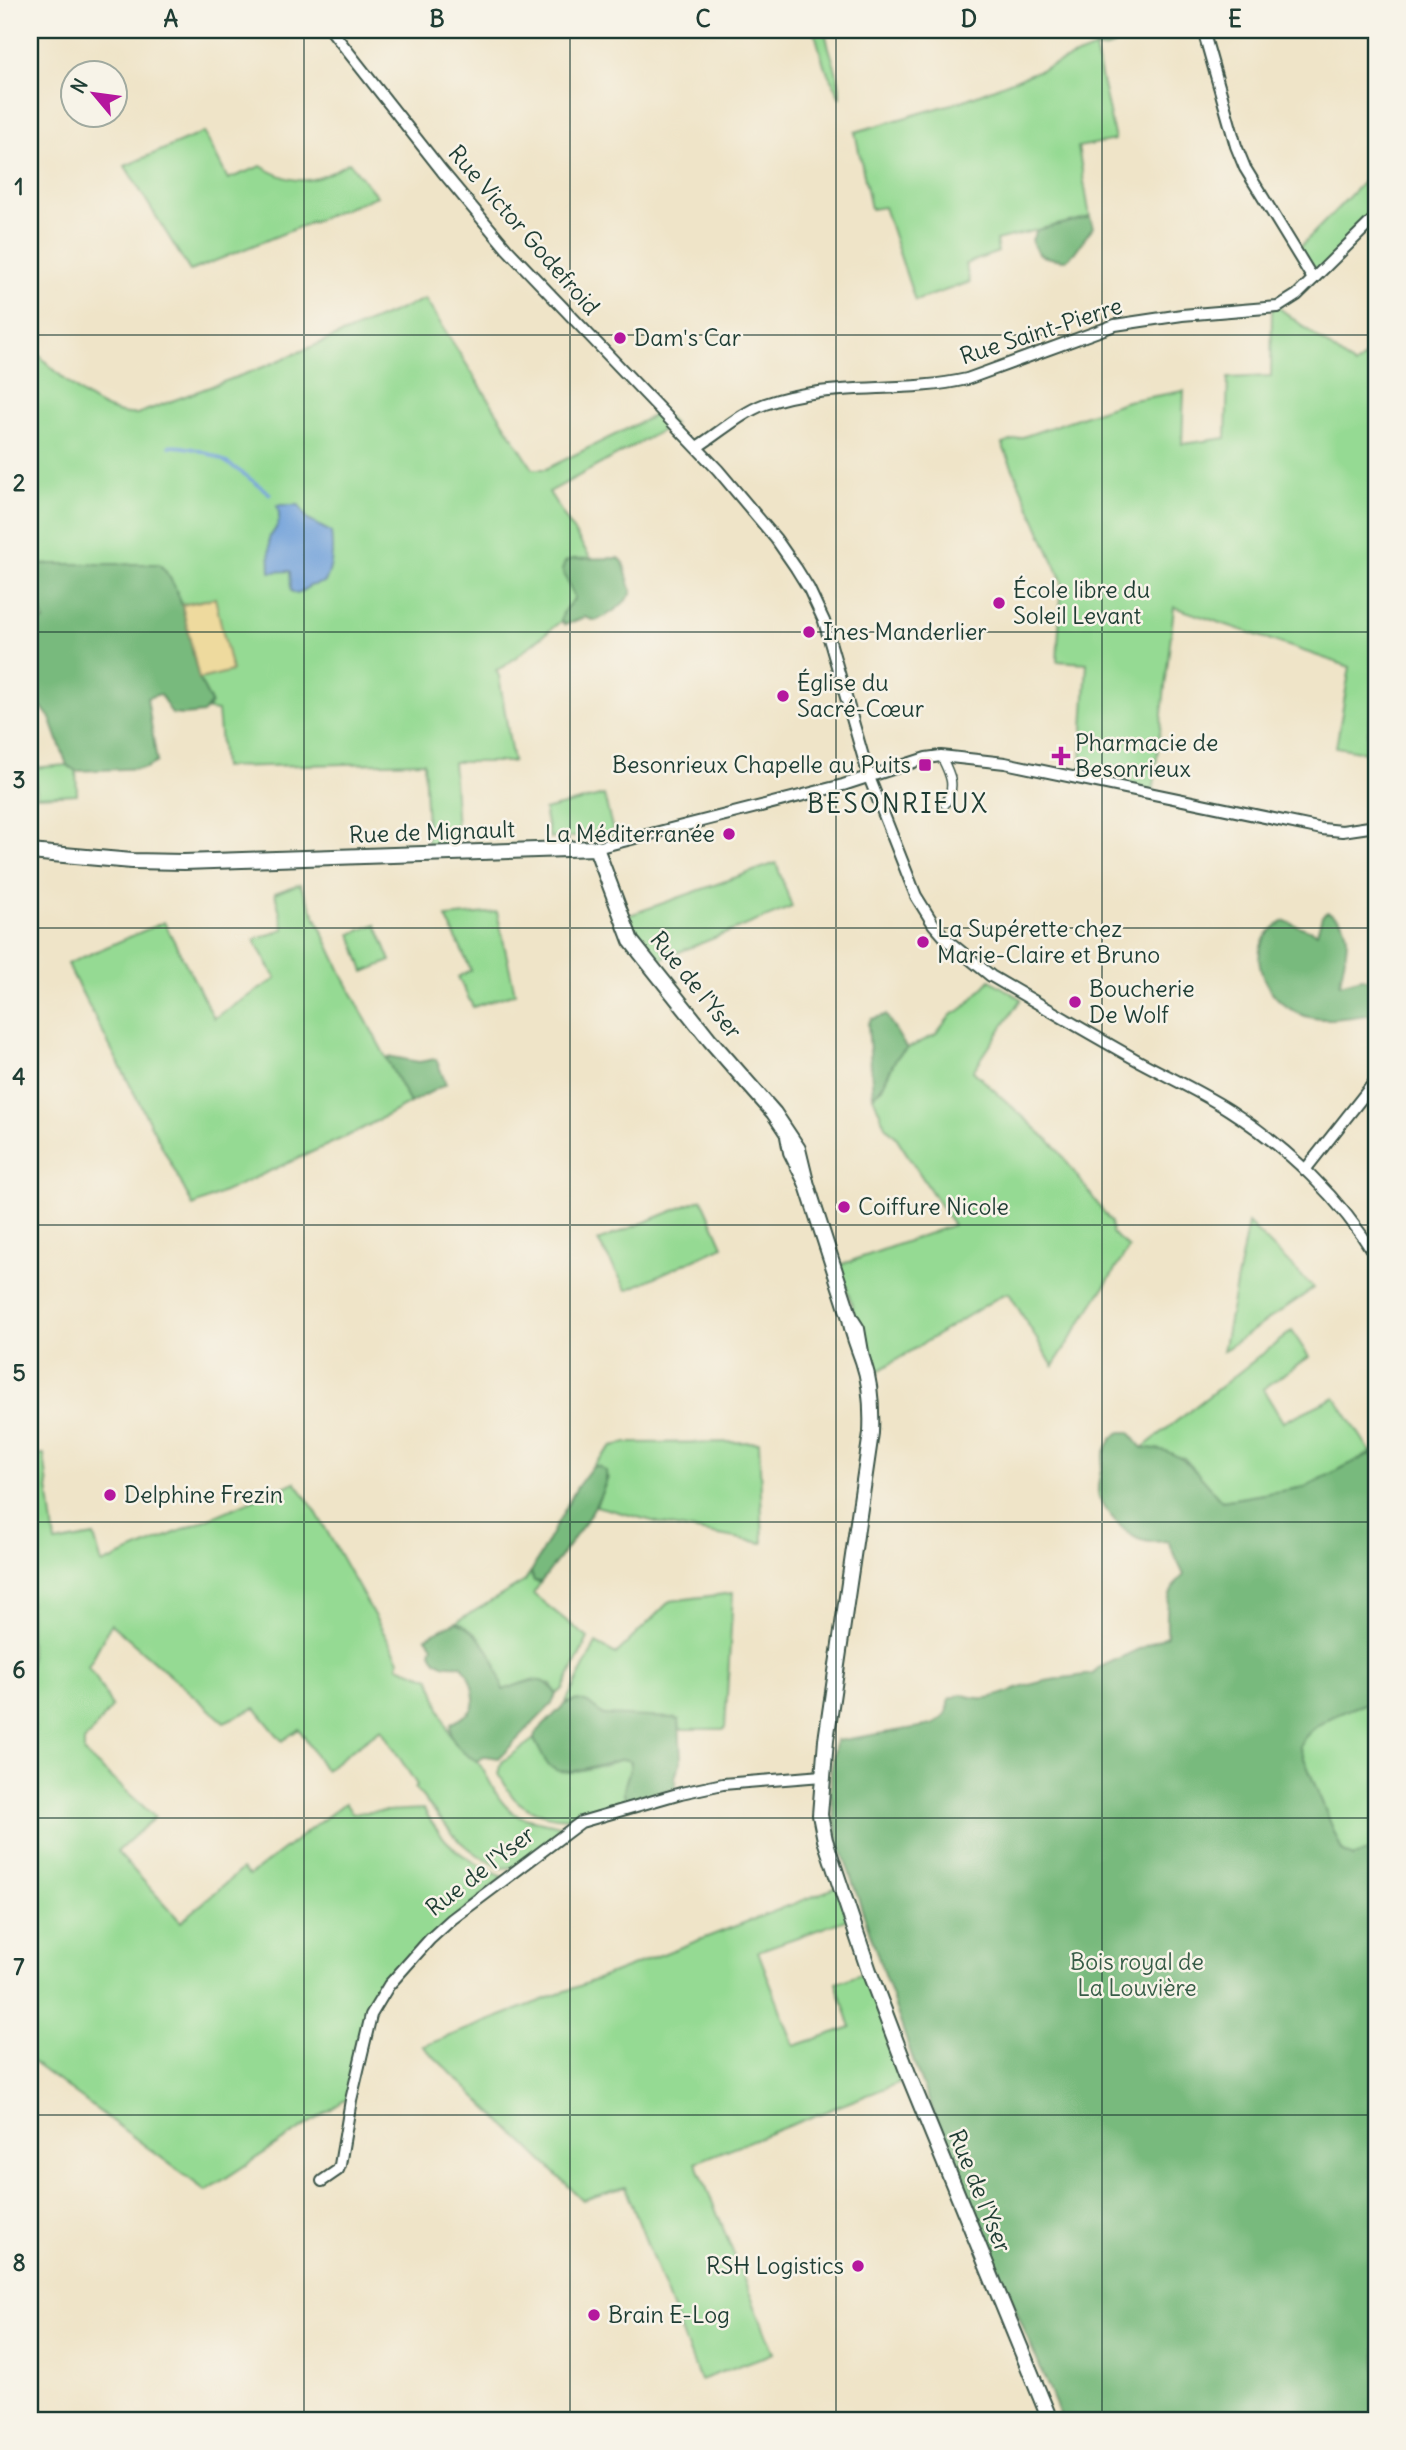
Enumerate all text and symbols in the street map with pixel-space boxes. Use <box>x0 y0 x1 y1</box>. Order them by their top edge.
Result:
text: A <box>164 4 179 33</box>
text: B <box>429 4 445 33</box>
text: C <box>695 4 711 33</box>
text: D <box>961 4 977 33</box>
text: E <box>1228 4 1242 33</box>
north arrow <box>60 60 130 130</box>
text: N <box>65 74 93 97</box>
street label: Rue Victor Godefroid <box>443 139 606 321</box>
text: 1 <box>14 172 24 201</box>
street label: Rue Saint-Pierre <box>956 291 1126 370</box>
place label: Dam's Car <box>634 323 742 352</box>
marker: Dam's Car <box>612 330 628 346</box>
text: 2 <box>13 468 26 497</box>
place label: École libre du Soleil Levant <box>1013 575 1150 630</box>
marker: École libre du Soleil Levant <box>991 595 1007 611</box>
place label: Ines Manderlier <box>823 617 987 646</box>
marker: Ines Manderlier <box>801 624 817 640</box>
place label: Église du Sacré-Cœur <box>797 668 925 723</box>
marker: Église du Sacré-Cœur <box>775 688 791 704</box>
place label: Pharmacie de Besonrieux <box>1075 728 1218 783</box>
marker: Pharmacie de Besonrieux <box>1053 748 1069 764</box>
place label: Besonrieux Chapelle au Puits <box>612 750 911 779</box>
marker: Besonrieux Chapelle au Puits <box>917 757 933 773</box>
text: 3 <box>12 765 26 794</box>
district label: BESONRIEUX <box>807 787 989 820</box>
street label: Rue de Mignault <box>348 814 516 849</box>
place label: La Méditerranée <box>545 819 715 848</box>
marker: La Méditerranée <box>721 826 737 842</box>
place label: La Supérette chez Marie-Claire et Bruno <box>937 914 1160 969</box>
street label: Rue de l'Yser <box>644 925 749 1045</box>
marker: La Supérette chez Marie-Claire et Bruno <box>915 934 931 950</box>
place label: Boucherie De Wolf <box>1089 974 1195 1029</box>
marker: Boucherie De Wolf <box>1067 994 1083 1010</box>
text: 4 <box>12 1062 26 1091</box>
place label: Coiffure Nicole <box>858 1192 1009 1221</box>
marker: Coiffure Nicole <box>836 1199 852 1215</box>
text: 5 <box>12 1358 26 1387</box>
place label: Delphine Frezin <box>124 1480 283 1509</box>
marker: Delphine Frezin <box>102 1487 118 1503</box>
text: 6 <box>12 1655 26 1684</box>
street label: Rue de l'Yser <box>420 1819 540 1922</box>
park label: Bois royal de La Louvière <box>1070 1947 1204 2002</box>
text: 7 <box>13 1952 25 1981</box>
street label: Rue de l'Yser <box>943 2125 1018 2257</box>
text: 8 <box>12 2248 26 2277</box>
place label: RSH Logistics <box>706 2251 844 2280</box>
marker: RSH Logistics <box>850 2258 866 2274</box>
place label: Brain E-Log <box>608 2300 730 2329</box>
marker: Brain E-Log <box>586 2307 602 2323</box>

